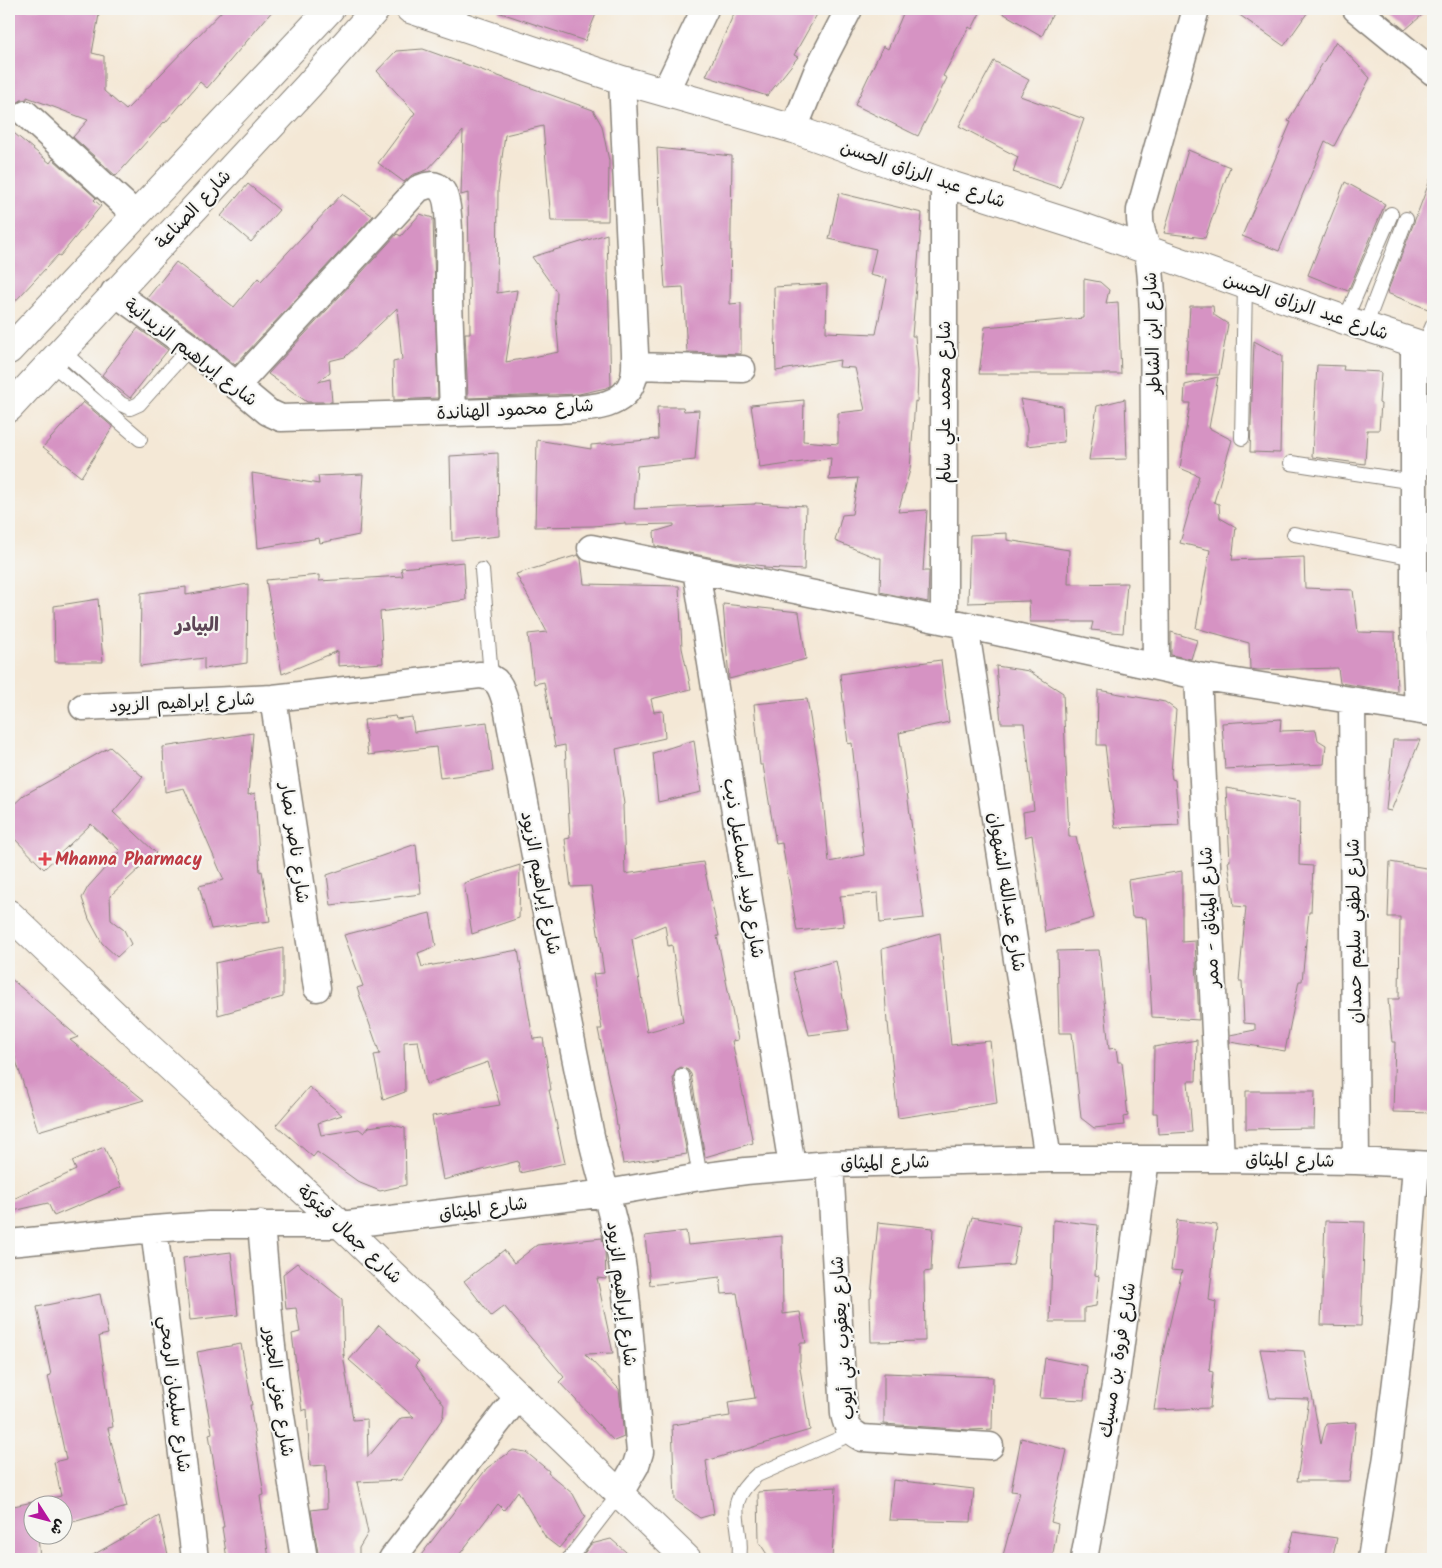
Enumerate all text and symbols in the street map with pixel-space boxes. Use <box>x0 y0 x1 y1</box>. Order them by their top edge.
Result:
street label: شارع عبد الرزاق الحسن <box>836 134 1009 217</box>
street label: شارع الصناعة <box>149 163 239 257</box>
street label: شارع عبد الرزاق الحسن <box>1219 266 1392 349</box>
street label: شارع ابن الشاطر <box>1137 271 1170 397</box>
street label: شارع إبراهيم الزيدانية <box>117 292 263 415</box>
street label: شارع محمد علي سالم <box>931 321 960 483</box>
street label: شارع محمود الهناندة <box>436 392 594 429</box>
district label: البيادر <box>173 611 219 641</box>
street label: شارع إبراهيم الزيود <box>108 685 256 722</box>
street label: شارع وليد إسماعيل ذيب <box>714 776 771 961</box>
street label: شارع ناصر نصار <box>270 779 316 905</box>
street label: شارع إبراهيم الزيود <box>511 809 568 958</box>
street label: شارع عبدالله الشهوان <box>979 810 1032 974</box>
street label: شارع لطفي سليم حمدان <box>1339 838 1372 1024</box>
place label: Mhanna Pharmacy <box>55 846 202 875</box>
street label: شارع الميثاق - ممر <box>1192 846 1229 990</box>
marker: Mhanna Pharmacy <box>39 853 51 865</box>
street label: شارع الميثاق <box>1245 1146 1335 1177</box>
street label: شارع الميثاق <box>840 1148 930 1179</box>
street label: شارع جمال قيتوكة <box>290 1178 408 1292</box>
street label: شارع الميثاق <box>437 1190 529 1229</box>
street label: شارع إبراهيم الزيود <box>597 1220 644 1368</box>
street label: شارع يعقوب بني أيوب <box>823 1255 864 1421</box>
street label: شارع فروة بن مسيك <box>1092 1280 1145 1440</box>
street label: شارع سليمان الرمحي <box>150 1314 198 1474</box>
street label: شارع عوني الجبور <box>254 1323 301 1459</box>
north arrow <box>22 1496 72 1546</box>
text: ش <box>44 1514 71 1540</box>

